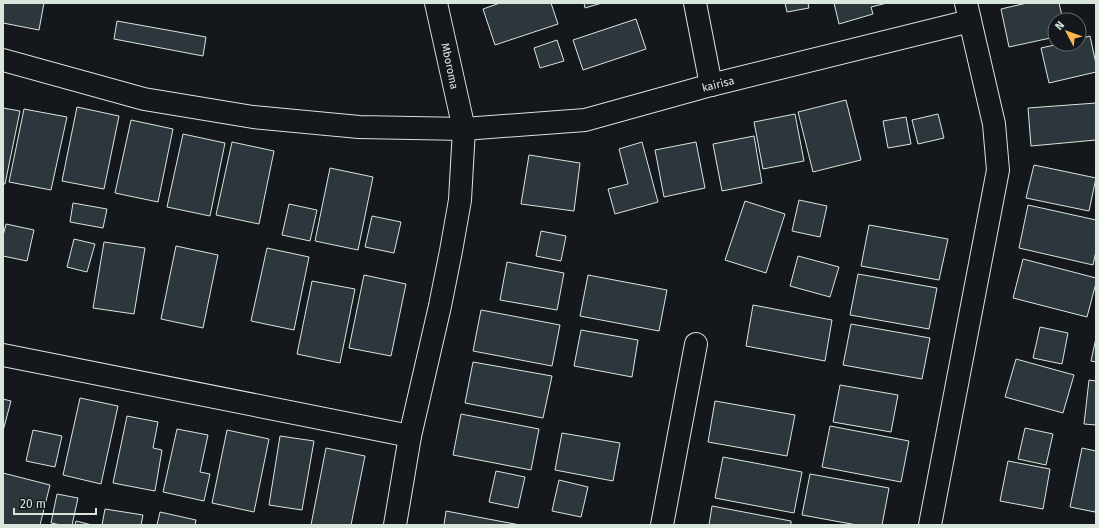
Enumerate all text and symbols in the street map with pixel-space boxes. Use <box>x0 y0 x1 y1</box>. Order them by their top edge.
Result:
north arrow <box>1047 12 1087 52</box>
text: N <box>1053 19 1067 33</box>
street label: Mboroma <box>438 42 461 91</box>
street label: kairisa <box>701 74 736 95</box>
scale bar <box>14 490 96 516</box>
text: 20 m <box>20 497 46 511</box>

